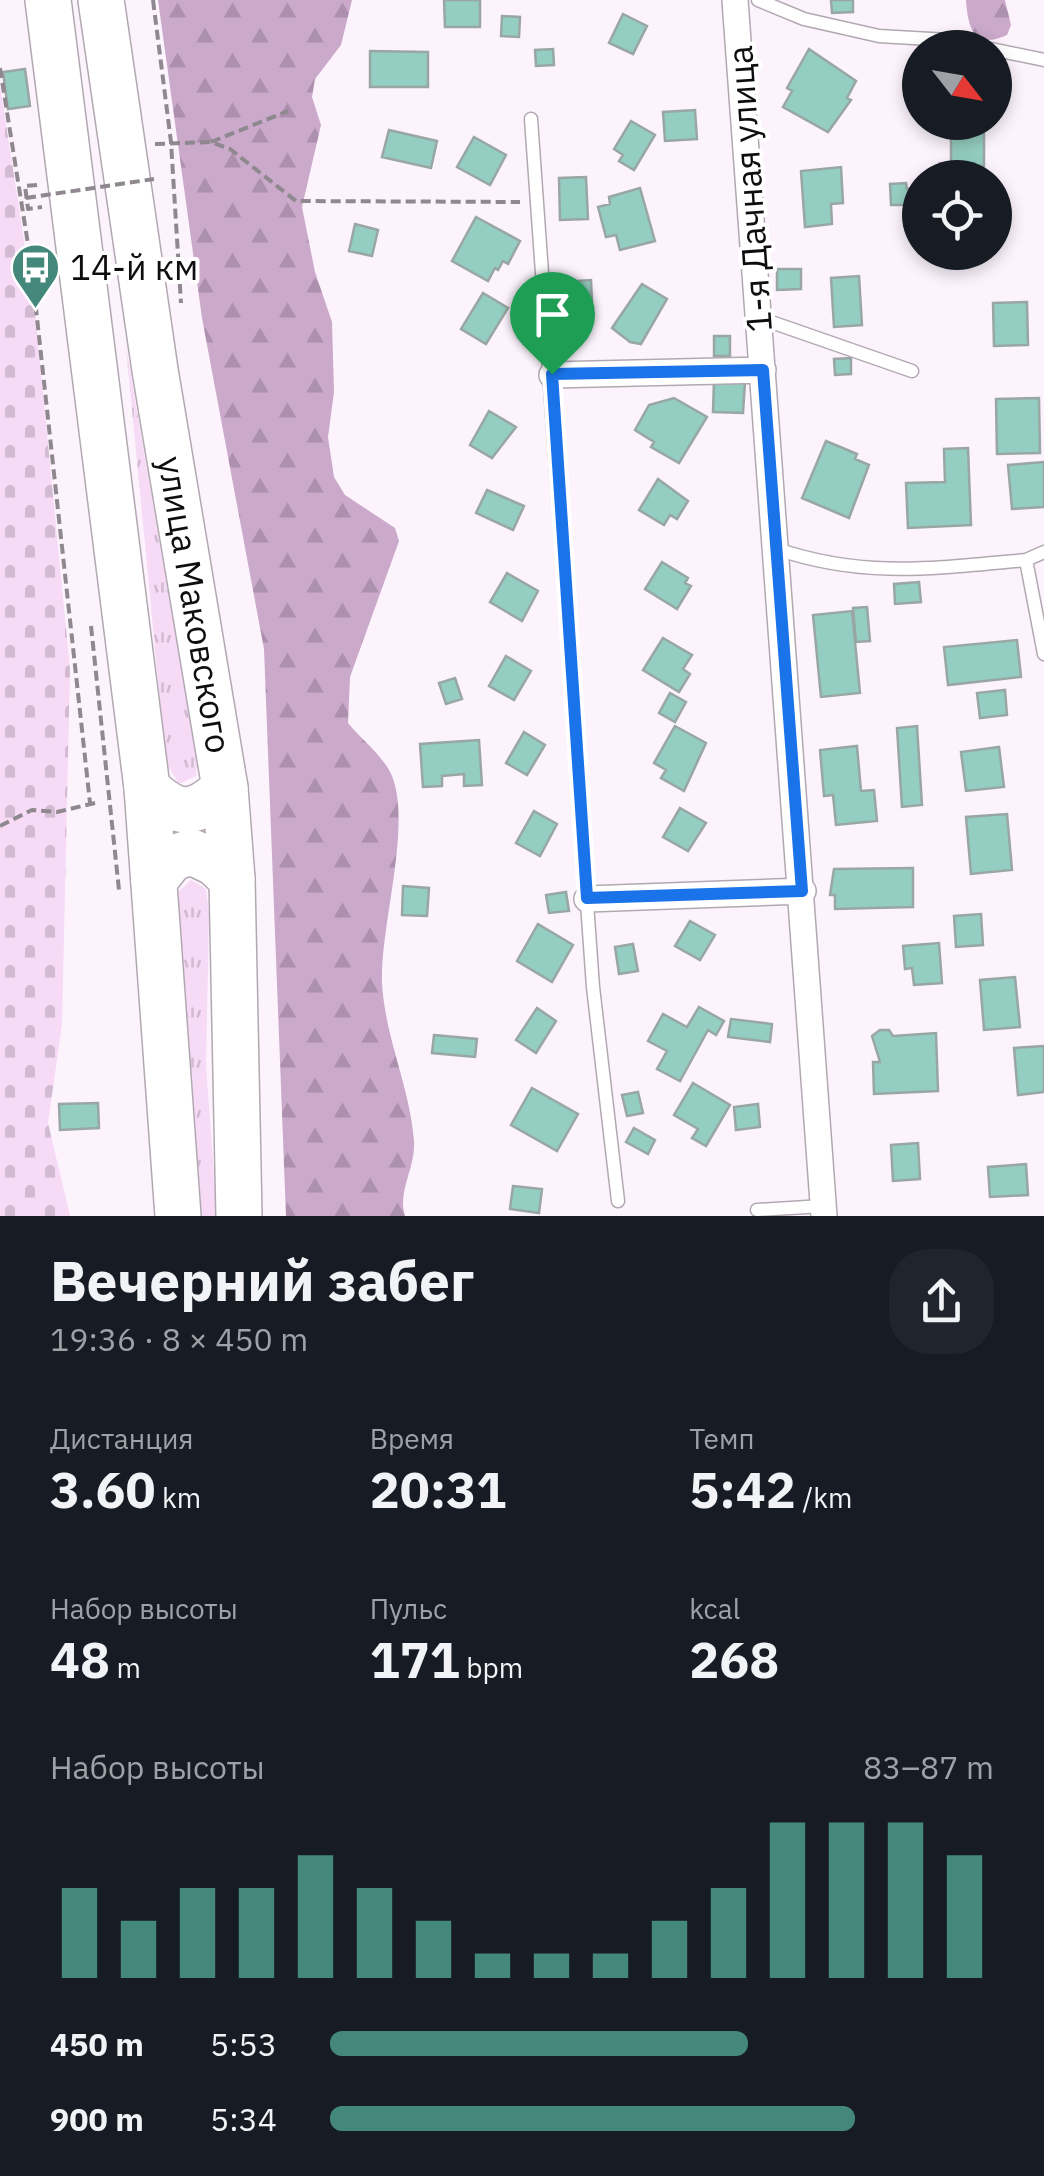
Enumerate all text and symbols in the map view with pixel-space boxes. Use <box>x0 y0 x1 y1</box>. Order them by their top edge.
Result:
north arrow <box>902 30 1012 140</box>
map controls <box>902 30 1012 270</box>
street label: 1-я Дачная улица <box>716 44 782 334</box>
button: locate <box>902 160 1012 270</box>
bus stop icon: 14-й км <box>9 242 61 310</box>
place label: 14-й км <box>70 244 198 290</box>
pin <box>510 272 595 375</box>
icon: arrive <box>525 287 580 342</box>
street label: улица Маковского <box>148 453 243 757</box>
text: Вечерний забег <box>50 1245 474 1316</box>
button: share <box>889 1249 994 1354</box>
text: 19:36 · 8 × 450 m <box>50 1318 308 1360</box>
text: Дистанция <box>50 1420 194 1457</box>
text: Время <box>370 1420 454 1457</box>
text: Темп <box>689 1420 754 1457</box>
text: 3.60 <box>50 1457 156 1522</box>
text: 20:31 <box>370 1457 506 1522</box>
text: 5:42 <box>689 1457 796 1522</box>
text: km <box>156 1479 201 1516</box>
text: /km <box>796 1479 852 1516</box>
text: Набор высоты <box>50 1590 238 1627</box>
text: Пульс <box>370 1590 447 1627</box>
text: kcal <box>689 1590 740 1627</box>
text: 48 <box>50 1627 110 1692</box>
text: 171 <box>370 1627 460 1692</box>
text: 268 <box>689 1627 779 1692</box>
text: m <box>110 1649 141 1686</box>
text: bpm <box>460 1649 523 1686</box>
text: Набор высоты <box>50 1746 265 1788</box>
text: 83–87 m <box>863 1746 994 1788</box>
text: 450 m <box>50 2023 144 2065</box>
text: 5:53 <box>210 2023 277 2065</box>
text: 900 m <box>50 2098 144 2140</box>
text: 5:34 <box>210 2098 277 2140</box>

